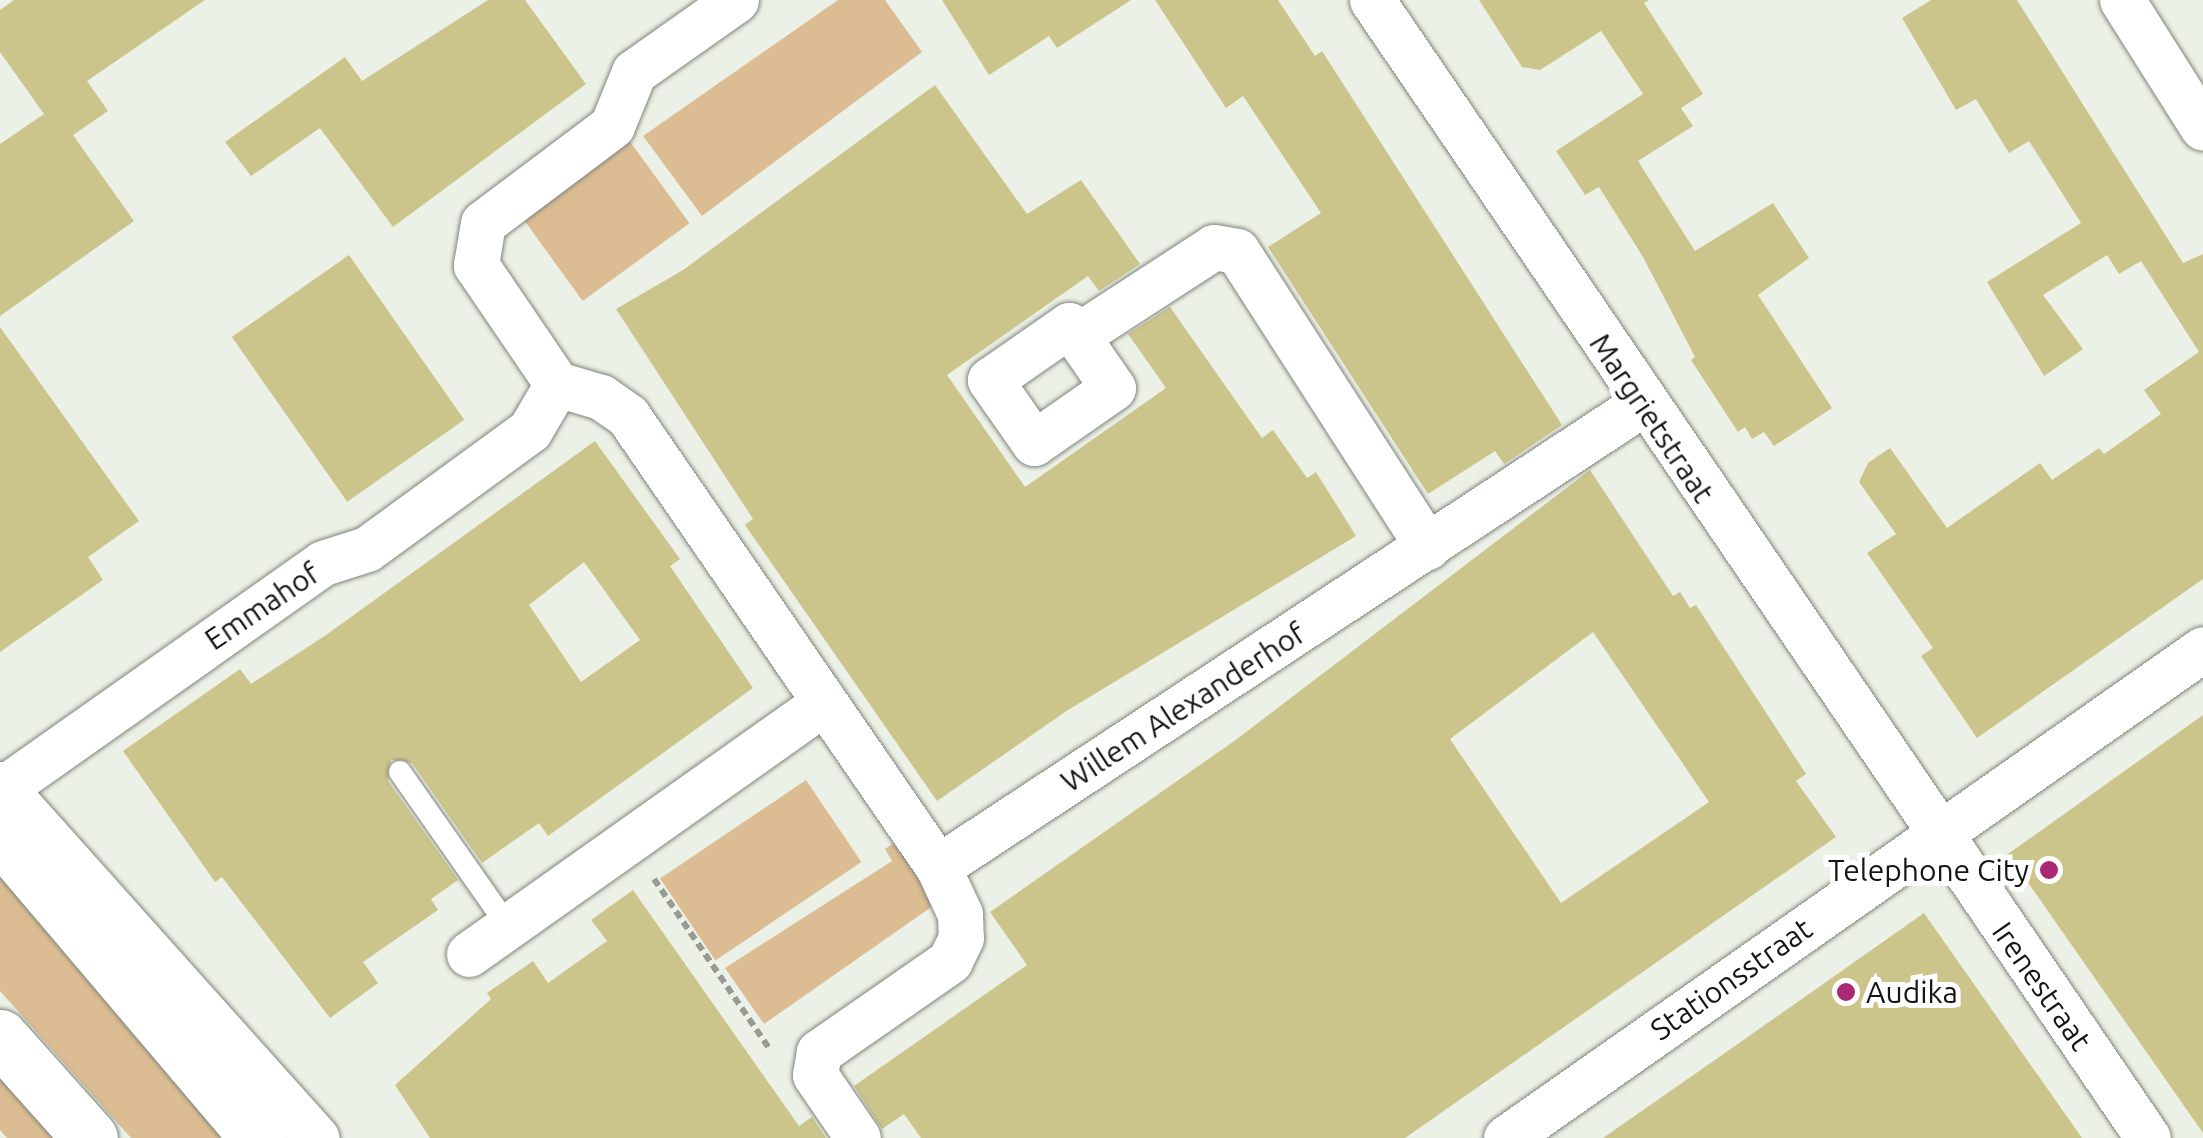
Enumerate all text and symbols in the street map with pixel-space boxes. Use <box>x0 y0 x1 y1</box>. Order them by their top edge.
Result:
street label: Margrietstraat <box>1582 327 1722 509</box>
street label: Emmahof <box>198 555 326 657</box>
street label: Willem Alexanderhof <box>1054 615 1312 799</box>
place label: Telephone City <box>1828 852 2029 888</box>
marker: Telephone City <box>2038 859 2060 881</box>
street label: Stationsstraat <box>1643 910 1819 1048</box>
street label: Irenestraat <box>1985 915 2099 1057</box>
place label: Audika <box>1866 974 1958 1010</box>
marker: Audika <box>1835 981 1857 1003</box>

